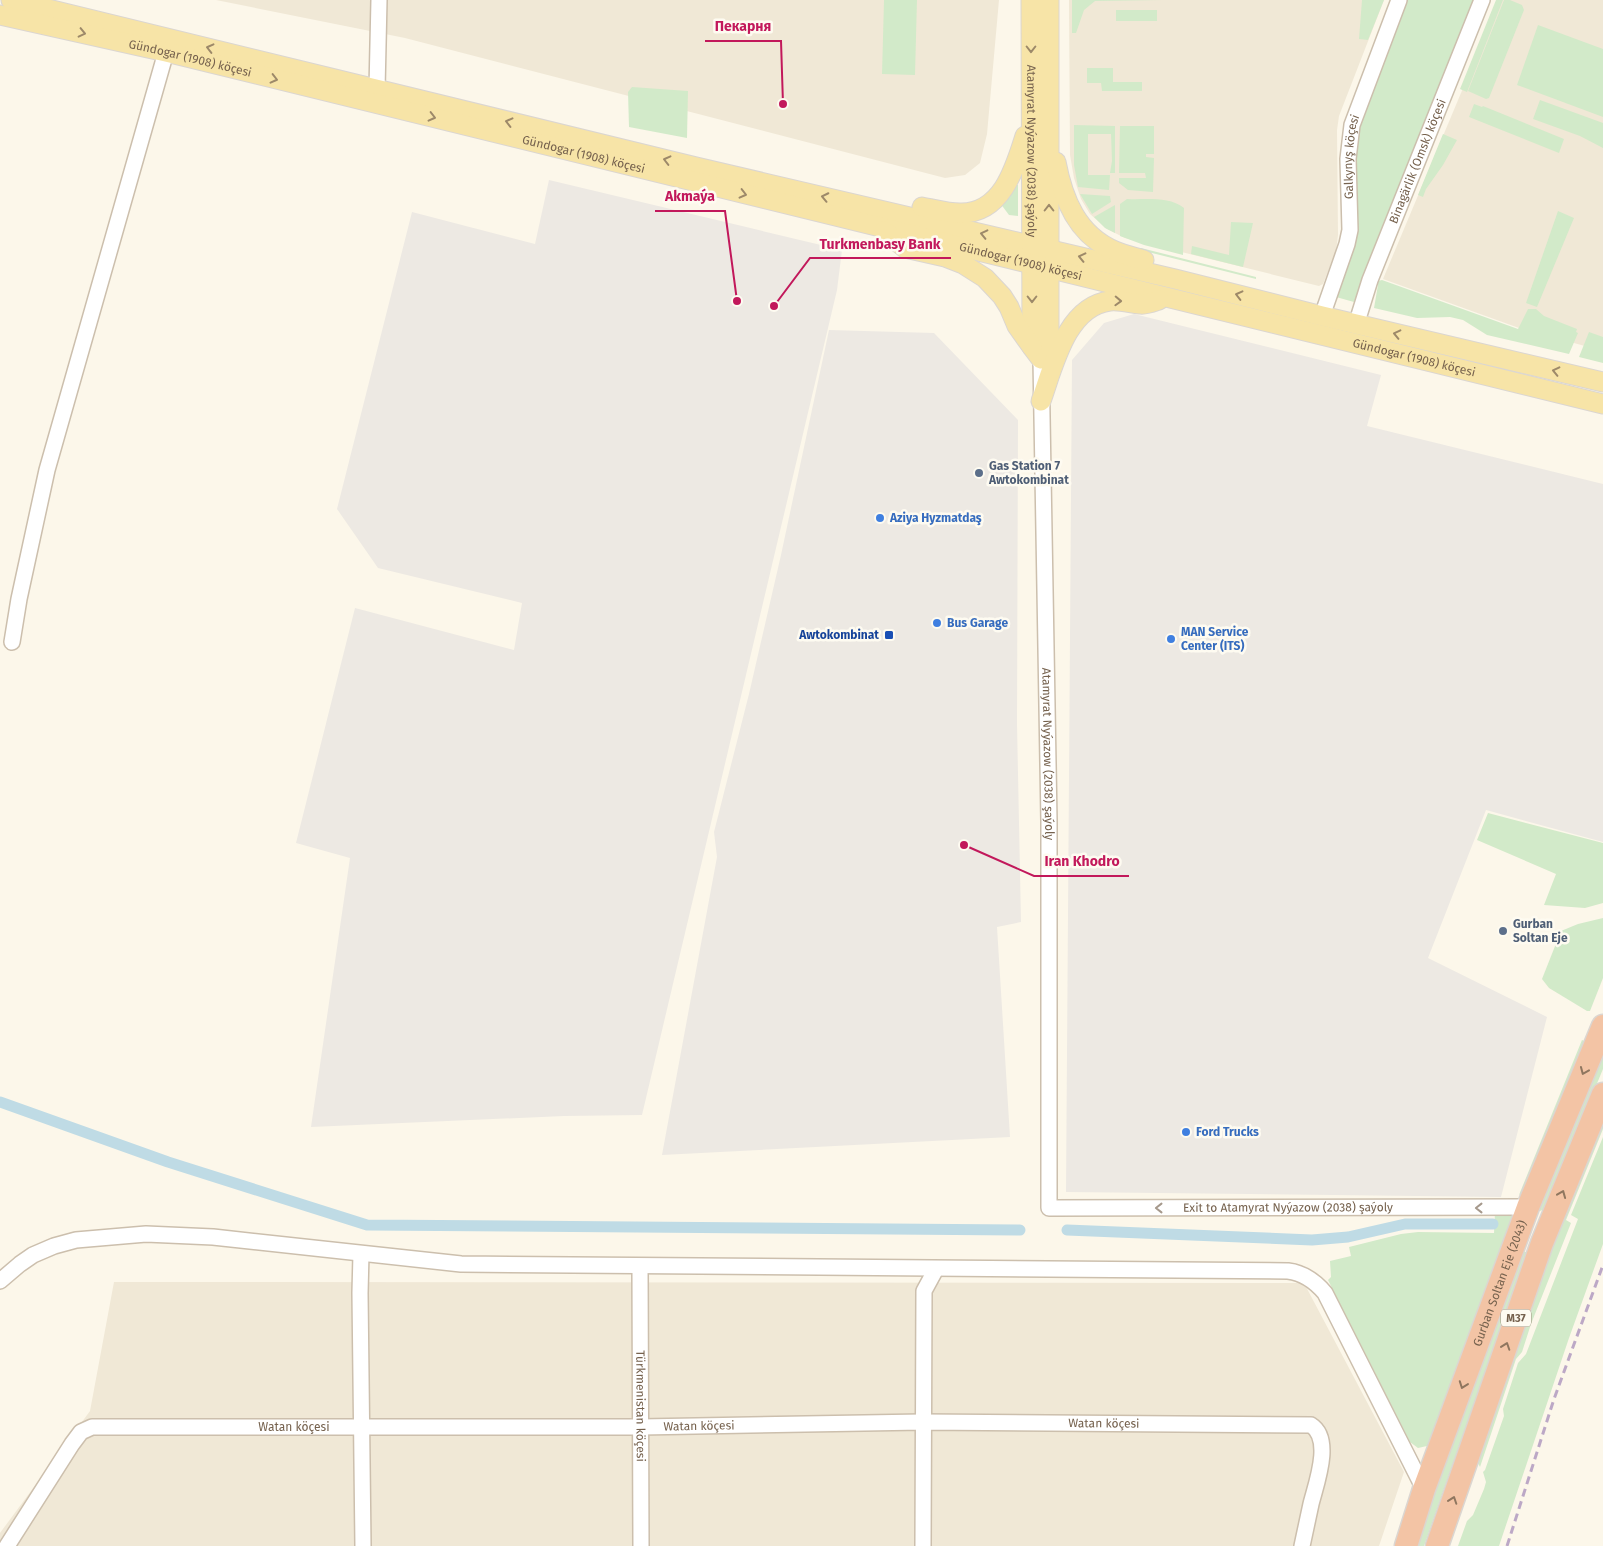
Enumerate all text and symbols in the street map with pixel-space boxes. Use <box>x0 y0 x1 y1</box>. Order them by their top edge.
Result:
callout: Пекарня <box>705 12 781 41</box>
text: Пекарня <box>715 18 771 35</box>
one-way arrow <box>77 28 86 38</box>
street label: Gündogar (1908) köçesi <box>127 37 253 80</box>
one-way arrow <box>206 43 215 54</box>
one-way arrow <box>1026 45 1036 53</box>
street label: Atamyrat Nyýazow (2038) şaýoly <box>1024 65 1039 237</box>
one-way arrow <box>269 73 278 84</box>
street label: Binagärlik (Omsk) köçesi <box>1386 97 1449 226</box>
one-way arrow <box>427 112 435 122</box>
street label: Galkynyş köçesi <box>1341 112 1362 199</box>
one-way arrow <box>505 117 514 128</box>
street label: Gündogar (1908) köçesi <box>521 133 646 176</box>
one-way arrow <box>664 156 672 166</box>
callout: Аkmaýa <box>655 182 725 211</box>
text: Аkmaýa <box>664 188 715 205</box>
one-way arrow <box>738 188 747 199</box>
one-way arrow <box>821 193 830 203</box>
one-way arrow <box>1044 203 1054 211</box>
callout: Turkmenbasy Bank <box>810 229 951 258</box>
one-way arrow <box>979 229 988 240</box>
text: Turkmenbasy Bank <box>820 236 941 253</box>
street label: Gündogar (1908) köçesi <box>958 240 1083 283</box>
one-way arrow <box>1077 252 1086 263</box>
one-way arrow <box>1236 291 1244 301</box>
one-way arrow <box>1026 295 1037 303</box>
one-way arrow <box>1114 296 1122 307</box>
one-way arrow <box>1393 329 1402 340</box>
street label: Gündogar (1908) köçesi <box>1351 336 1477 379</box>
one-way arrow <box>1551 366 1560 377</box>
place label: Gas Station 7 Awtokombinat <box>988 459 1069 487</box>
marker: Gas Station 7 Awtokombinat <box>973 467 985 479</box>
place label: Aziya Hyzmatdaş <box>889 511 982 526</box>
marker: Aziya Hyzmatdaş <box>874 512 886 524</box>
place label: Bus Garage <box>947 616 1008 630</box>
marker: Bus Garage <box>931 617 943 629</box>
place label: MAN Service Center (ITS) <box>1181 625 1249 653</box>
place label: Awtokombinat <box>798 628 879 642</box>
marker: Awtokombinat <box>883 629 895 641</box>
marker: MAN Service Center (ITS) <box>1165 633 1177 645</box>
street label: Atamyrat Nyýazow (2038) şaýoly <box>1039 668 1056 840</box>
callout: Iran Khodro <box>1034 847 1129 876</box>
text: Iran Khodro <box>1044 853 1120 870</box>
place label: Gurban Soltan Eje <box>1513 917 1568 945</box>
marker: Gurban Soltan Eje <box>1497 925 1509 937</box>
one-way arrow <box>1580 1066 1591 1075</box>
place label: Ford Trucks <box>1196 1125 1259 1139</box>
marker: Ford Trucks <box>1180 1126 1192 1138</box>
one-way arrow <box>1556 1190 1566 1199</box>
street label: Exit to Atamyrat Nyýazow (2038) şaýoly <box>1183 1200 1393 1215</box>
one-way arrow <box>1155 1203 1162 1213</box>
one-way arrow <box>1475 1203 1482 1213</box>
street label: Gurban Soltan Eje (2043) <box>1470 1218 1530 1348</box>
road number: M37 <box>1501 1310 1531 1326</box>
one-way arrow <box>1500 1343 1510 1351</box>
street label: Türkmenistan köçesi <box>633 1350 648 1462</box>
one-way arrow <box>1459 1380 1469 1389</box>
street label: Watan köçesi <box>1068 1416 1140 1431</box>
street label: Watan köçesi <box>663 1418 735 1434</box>
street label: Watan köçesi <box>258 1420 330 1434</box>
one-way arrow <box>1447 1496 1457 1505</box>

